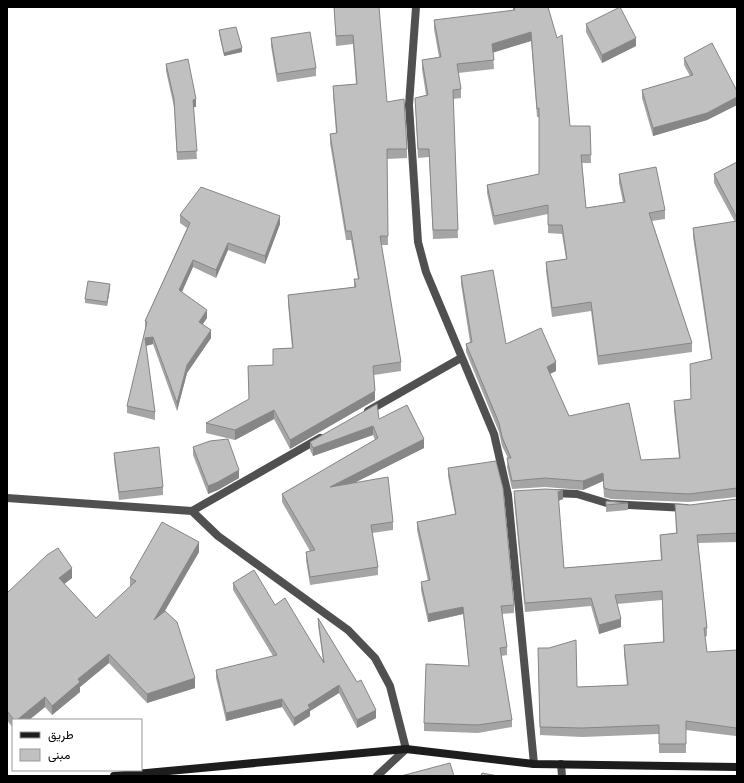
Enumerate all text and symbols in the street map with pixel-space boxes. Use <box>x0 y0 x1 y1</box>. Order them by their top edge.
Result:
legend <box>12 719 142 771</box>
text: طريق <box>48 729 74 743</box>
text: مبنى <box>48 749 70 763</box>

